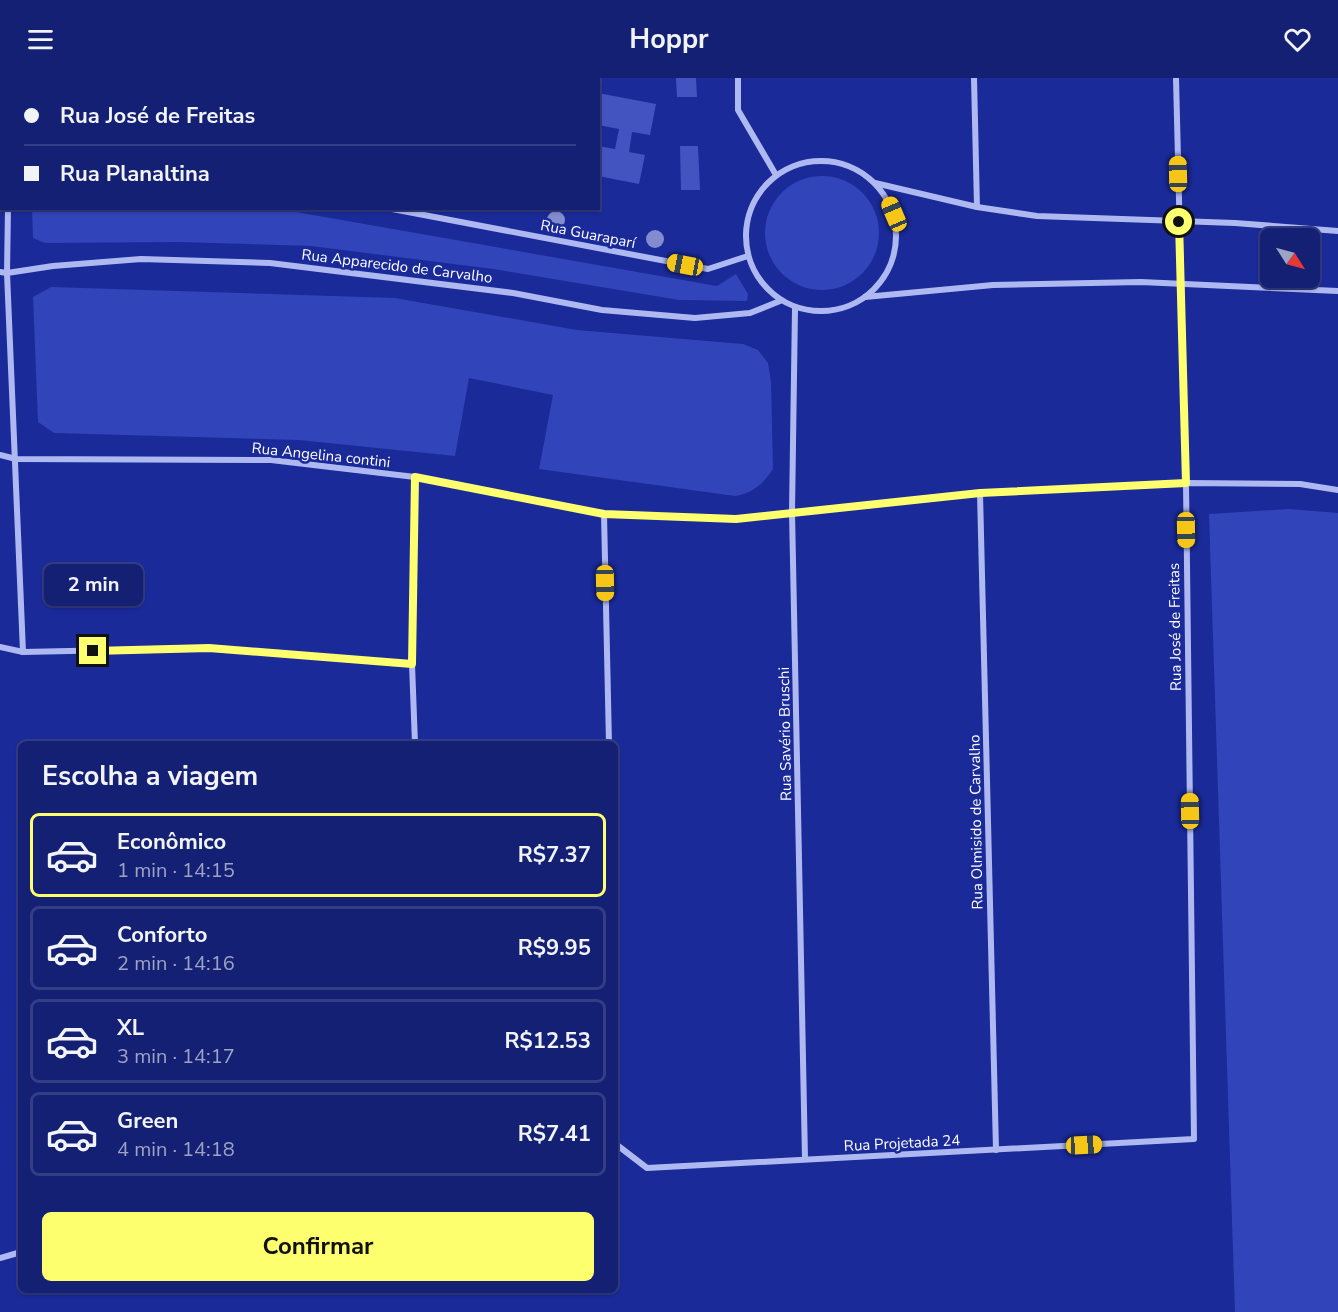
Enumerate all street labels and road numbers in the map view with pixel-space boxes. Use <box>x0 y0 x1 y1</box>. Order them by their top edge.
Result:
street label: Rua Guaraparí <box>539 215 639 253</box>
street label: Rua Apparecido de Carvalho <box>300 244 494 288</box>
street label: Rua Angelina contini <box>251 438 391 472</box>
street label: Rua José de Freitas <box>1164 563 1186 691</box>
street label: Rua Savério Bruschi <box>774 667 796 801</box>
street label: Rua Olmisido de Carvalho <box>964 734 988 910</box>
street label: Rua Projetada 24 <box>843 1130 961 1156</box>

